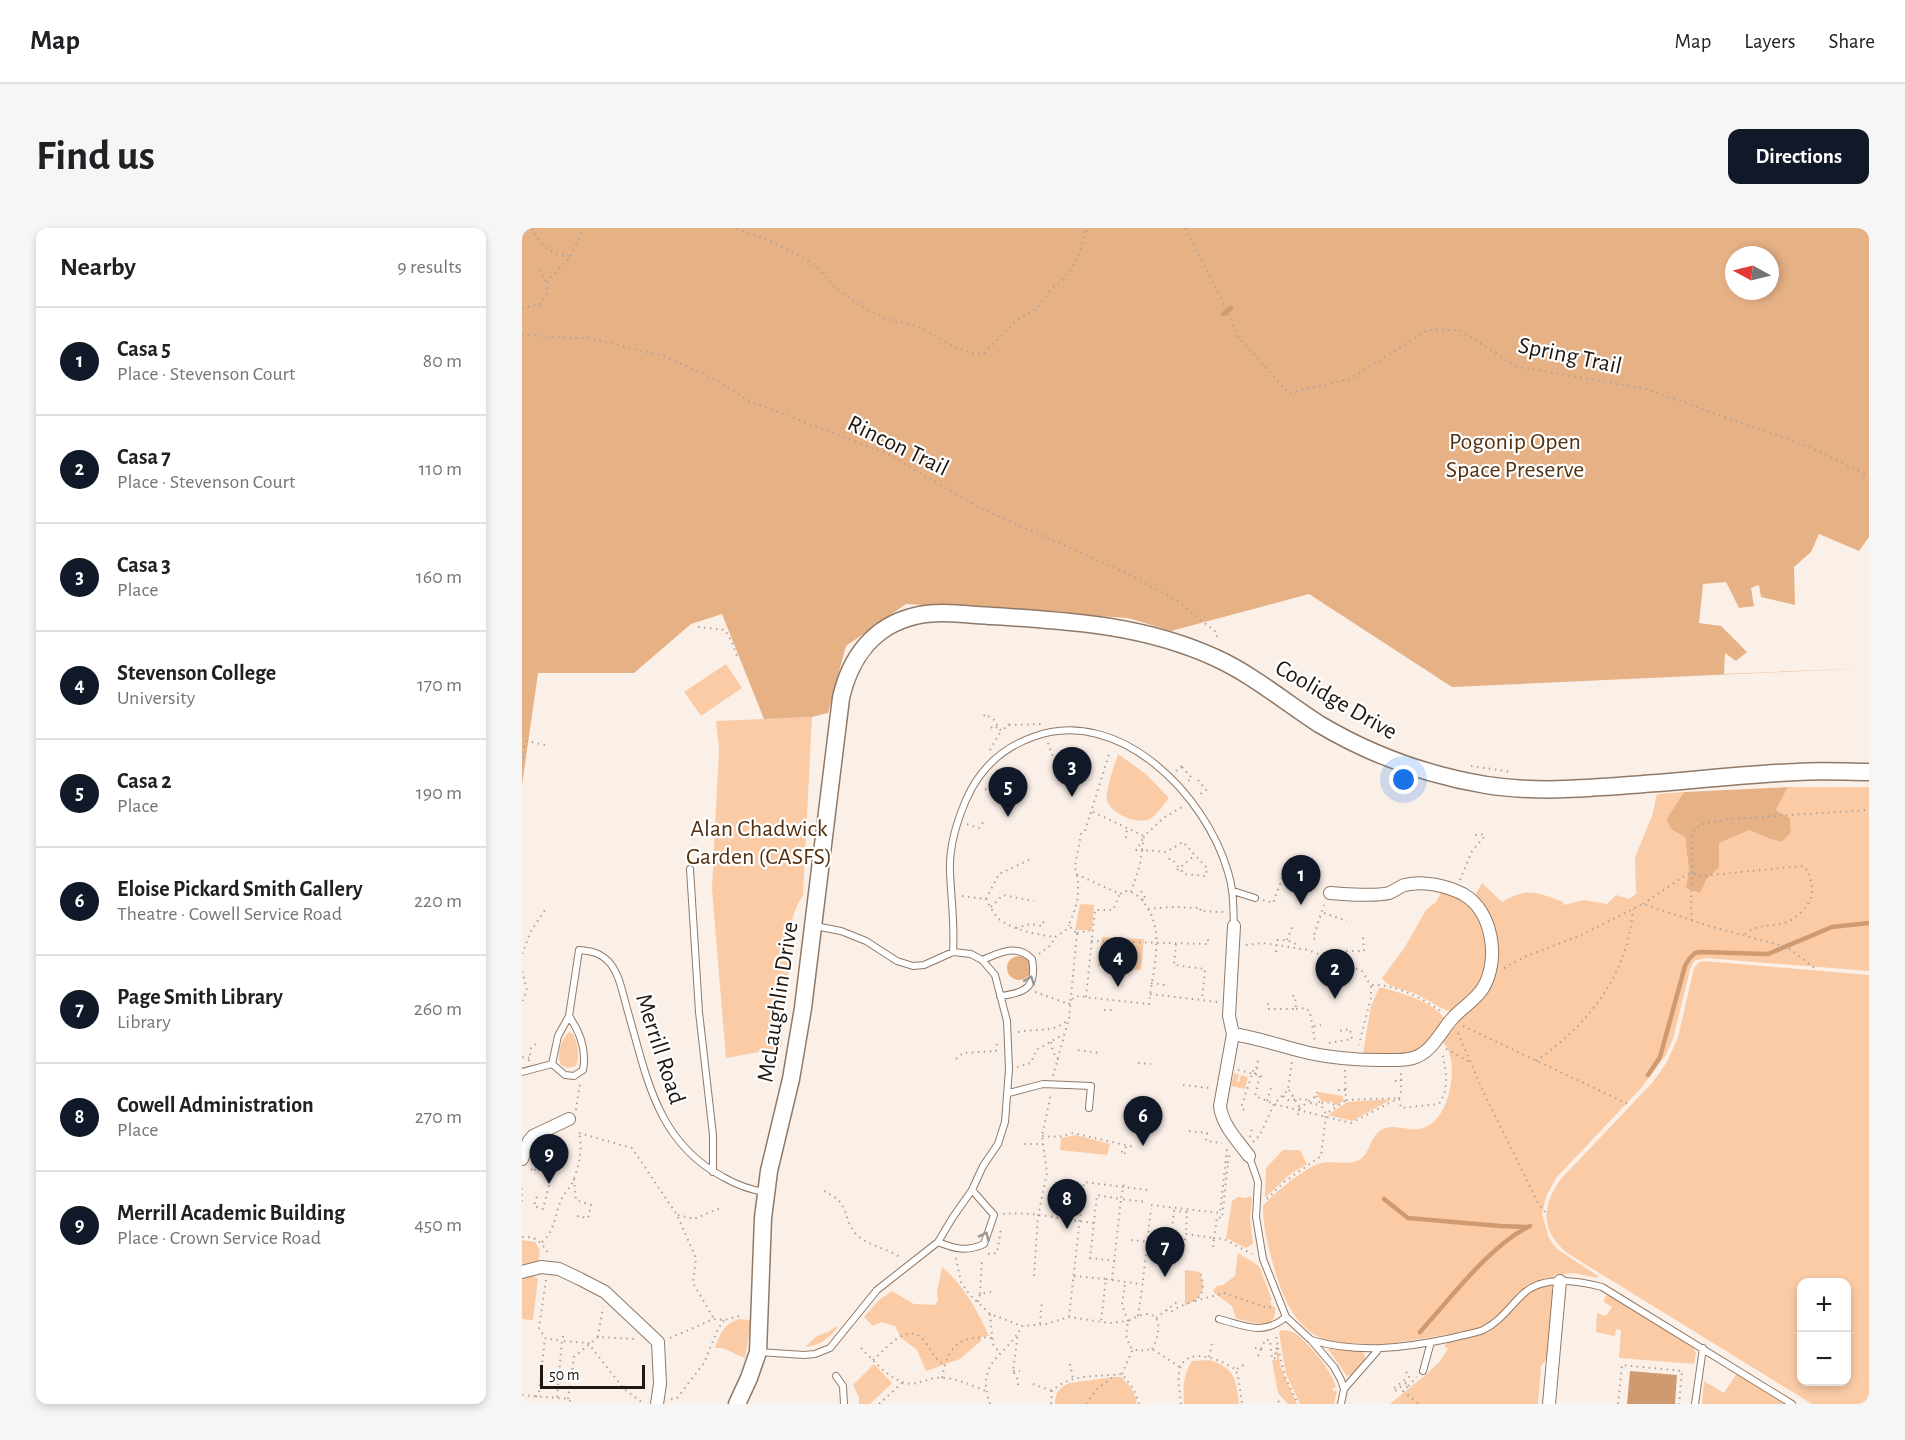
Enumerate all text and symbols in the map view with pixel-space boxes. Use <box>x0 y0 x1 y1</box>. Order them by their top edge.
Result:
text: Map <box>30 27 80 55</box>
text: Map <box>1675 31 1711 52</box>
text: Layers <box>1744 31 1795 52</box>
text: Share <box>1828 31 1875 52</box>
button: Directions <box>1728 129 1869 184</box>
text: Find us <box>36 135 155 177</box>
north arrow <box>1725 246 1779 300</box>
text: Nearby <box>60 254 136 280</box>
text: 9 results <box>397 257 462 277</box>
street label: Spring Trail <box>1516 333 1624 379</box>
text: Casa 5 <box>117 338 171 360</box>
text: 1 <box>76 351 83 371</box>
text: 80 m <box>423 351 462 371</box>
text: Place · Stevenson Court <box>117 364 295 384</box>
street label: Rincon Trail <box>844 411 952 481</box>
park label: Pogonip Open Space Preserve <box>1446 430 1584 482</box>
text: Casa 7 <box>117 446 171 468</box>
text: 2 <box>75 459 84 479</box>
text: 110 m <box>418 459 462 479</box>
text: Place · Stevenson Court <box>117 472 295 492</box>
text: Casa 3 <box>117 554 171 576</box>
text: 3 <box>75 567 84 587</box>
text: 160 m <box>416 567 462 587</box>
text: Place <box>117 580 158 600</box>
street label: Coolidge Drive <box>1271 656 1401 744</box>
text: Stevenson College <box>117 662 276 684</box>
text: 4 <box>74 675 85 695</box>
text: 170 m <box>417 675 462 695</box>
text: University <box>117 688 195 708</box>
pin: 3 <box>1052 748 1092 797</box>
your location <box>1389 765 1418 794</box>
pin: 5 <box>988 768 1028 817</box>
text: Casa 2 <box>117 770 172 792</box>
text: 5 <box>75 783 84 803</box>
text: 190 m <box>416 783 462 803</box>
text: Place <box>117 796 158 816</box>
park label: Alan Chadwick Garden (CASFS) <box>686 817 832 869</box>
pin: 1 <box>1282 856 1320 905</box>
text: Eloise Pickard Smith Gallery <box>117 878 363 900</box>
text: 6 <box>75 891 84 911</box>
text: 220 m <box>414 891 462 911</box>
text: Theatre · Cowell Service Road <box>117 904 342 924</box>
street label: McLaughlin Drive <box>753 920 803 1084</box>
pin: 4 <box>1098 938 1138 987</box>
pin: 2 <box>1316 950 1354 999</box>
one-way arrow <box>1023 975 1036 985</box>
text: Page Smith Library <box>117 986 283 1008</box>
street label: Merrill Road <box>631 991 689 1107</box>
text: 7 <box>75 999 84 1019</box>
text: 260 m <box>414 999 462 1019</box>
text: Library <box>117 1012 171 1032</box>
text: Cowell Administration <box>117 1094 314 1116</box>
pin: 6 <box>1124 1096 1162 1146</box>
text: 8 <box>75 1107 84 1127</box>
text: 270 m <box>415 1107 462 1127</box>
text: Place <box>117 1120 158 1140</box>
pin: 9 <box>530 1134 568 1184</box>
pin: 8 <box>1048 1180 1086 1229</box>
text: Merrill Academic Building <box>117 1202 345 1224</box>
text: 9 <box>75 1215 84 1235</box>
text: 450 m <box>414 1215 462 1235</box>
text: Place · Crown Service Road <box>117 1228 321 1248</box>
pin: 7 <box>1146 1228 1184 1277</box>
one-way arrow <box>978 1231 990 1242</box>
map controls <box>1797 1278 1851 1386</box>
button: + <box>1797 1278 1851 1332</box>
button: − <box>1797 1332 1851 1386</box>
scale bar <box>540 1362 645 1390</box>
text: 50 m <box>549 1367 580 1383</box>

